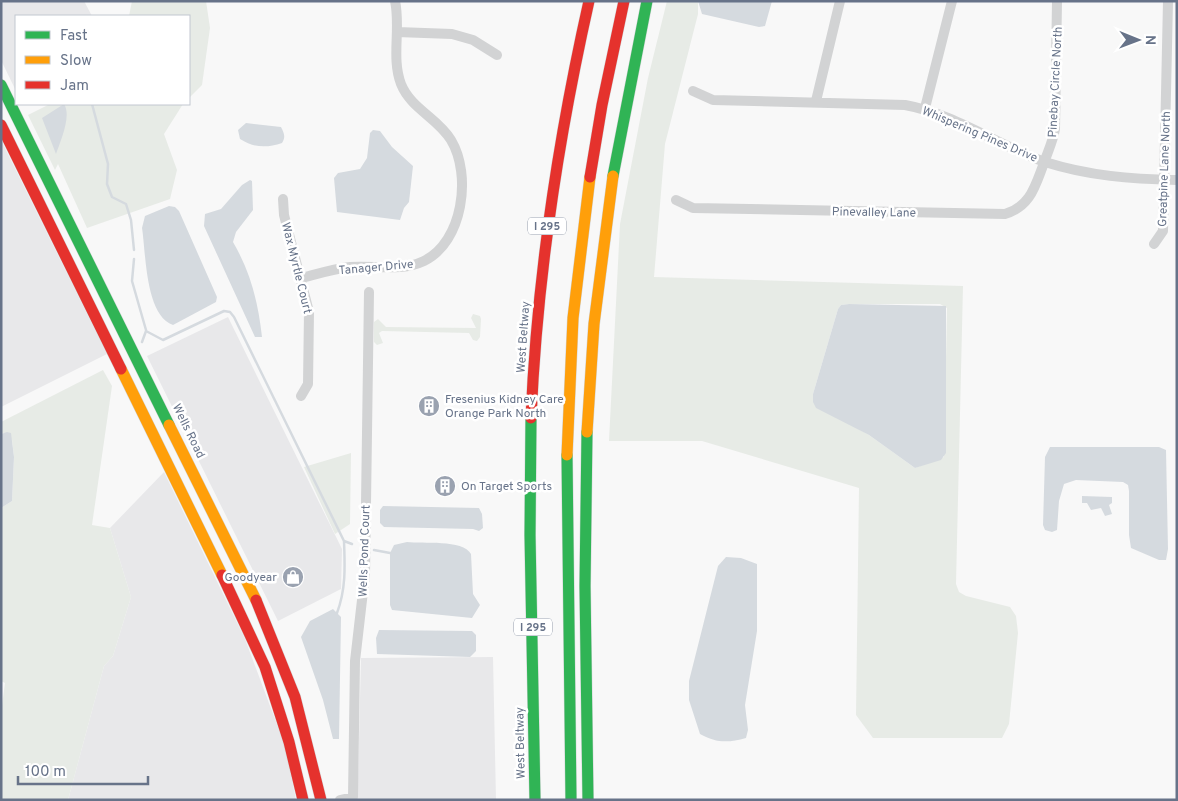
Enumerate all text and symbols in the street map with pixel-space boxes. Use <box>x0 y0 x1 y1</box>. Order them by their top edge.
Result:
legend <box>15 15 190 105</box>
north arrow <box>1113 15 1163 65</box>
street label: Pinebay Circle North <box>1045 26 1067 138</box>
text: Fast <box>60 27 88 46</box>
text: N <box>1141 35 1158 45</box>
text: Slow <box>60 52 92 71</box>
text: Jam <box>60 77 89 96</box>
street label: Whispering Pines Drive <box>919 103 1040 167</box>
street label: Greatpine Lane North <box>1155 111 1175 227</box>
street label: Pinevalley Lane <box>832 204 916 222</box>
road number: I 295 <box>528 218 566 235</box>
street label: Wax Myrtle Court <box>277 221 315 316</box>
street label: Tanager Drive <box>338 257 414 279</box>
street label: West Beltway <box>514 301 534 374</box>
place label: Fresenius Kidney Care Orange Park North <box>445 392 564 422</box>
building icon: Fresenius Kidney Care Orange Park North <box>417 394 441 418</box>
street label: Wells Road <box>168 402 208 461</box>
building icon: On Target Sports <box>433 474 457 498</box>
place label: On Target Sports <box>461 479 552 495</box>
street label: Wells Pond Court <box>355 505 375 598</box>
shop icon: Goodyear <box>281 565 305 589</box>
place label: Goodyear <box>224 570 277 586</box>
road number: I 295 <box>514 618 552 636</box>
street label: West Beltway <box>512 707 530 779</box>
scale bar <box>18 754 148 786</box>
text: 100 m <box>25 763 66 782</box>

